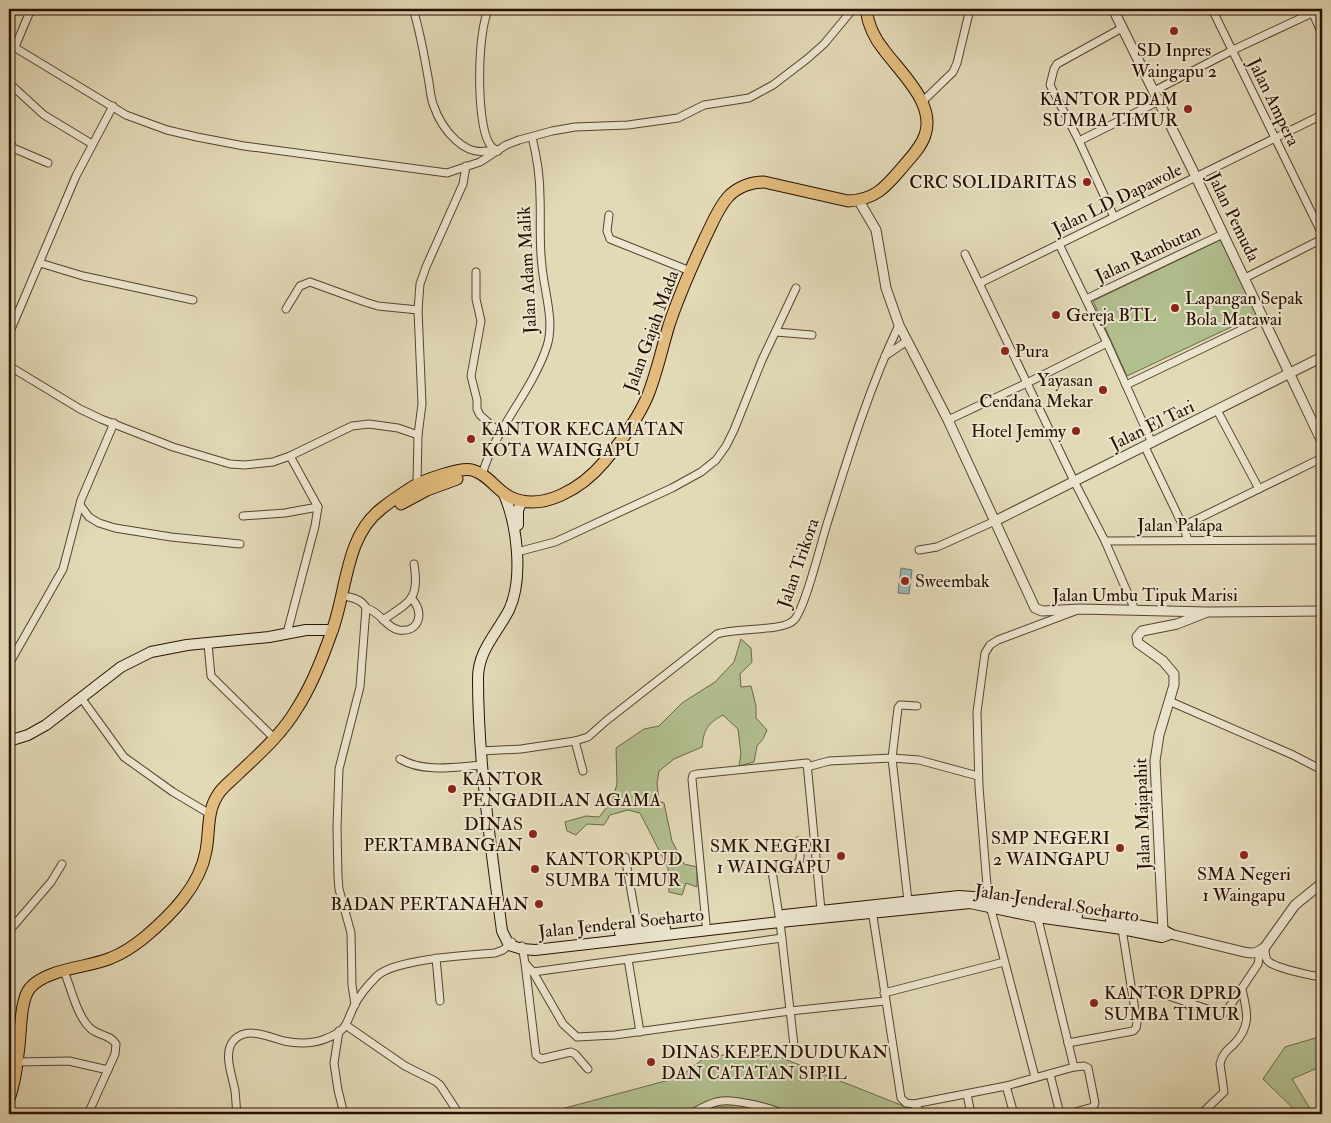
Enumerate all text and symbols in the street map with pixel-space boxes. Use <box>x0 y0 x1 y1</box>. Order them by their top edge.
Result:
marker: SD Inpres Waingapu 2 <box>1168 25 1180 37</box>
place label: SD Inpres Waingapu 2 <box>1130 39 1217 83</box>
street label: Jalan Ampera <box>1242 53 1305 151</box>
place label: KANTOR PDAM SUMBA TIMUR <box>1039 88 1179 132</box>
marker: KANTOR PDAM SUMBA TIMUR <box>1182 103 1194 115</box>
street label: Jalan LD Dapawole <box>1048 158 1186 241</box>
street label: Jalan Pemuda <box>1202 168 1265 266</box>
place label: CRC SOLIDARITAS <box>909 171 1077 194</box>
marker: CRC SOLIDARITAS <box>1081 176 1093 188</box>
street label: Jalan Adam Malik <box>513 205 542 335</box>
street label: Jalan Rambutan <box>1091 219 1205 288</box>
street label: Jalan Gajah Mada <box>618 267 684 396</box>
place label: Lapangan Sepak Bola Matawai <box>1185 287 1304 331</box>
marker: Lapangan Sepak Bola Matawai <box>1169 302 1181 314</box>
place label: Gereja BTL <box>1066 304 1156 327</box>
marker: Gereja BTL <box>1050 309 1062 321</box>
place label: Pura <box>1015 340 1050 363</box>
marker: Pura <box>999 345 1011 357</box>
place label: Yayasan Cendana Mekar <box>979 369 1093 413</box>
marker: Yayasan Cendana Mekar <box>1097 384 1109 396</box>
street label: Jalan El Tari <box>1105 395 1198 456</box>
place label: KANTOR KECAMATAN KOTA WAINGAPU <box>481 418 685 462</box>
place label: Hotel Jemmy <box>971 420 1067 443</box>
marker: Hotel Jemmy <box>1070 425 1082 437</box>
marker: KANTOR KECAMATAN KOTA WAINGAPU <box>465 433 477 445</box>
street label: Jalan Palapa <box>1136 514 1223 537</box>
street label: Jalan Trikora <box>772 515 825 612</box>
place label: Sweembak <box>915 570 990 593</box>
marker: Sweembak <box>899 575 911 587</box>
street label: Jalan Umbu Tipuk Marisi <box>1051 584 1238 607</box>
street label: Jalan Majapahit <box>1129 757 1156 871</box>
place label: KANTOR PENGADILAN AGAMA <box>462 768 662 812</box>
marker: KANTOR PENGADILAN AGAMA <box>446 783 458 795</box>
place label: DINAS PERTAMBANGAN <box>364 813 523 857</box>
place label: SMP NEGERI 2 WAINGAPU <box>991 827 1110 871</box>
marker: DINAS PERTAMBANGAN <box>527 828 539 840</box>
place label: SMK NEGERI 1 WAINGAPU <box>710 835 831 879</box>
marker: SMP NEGERI 2 WAINGAPU <box>1114 842 1126 854</box>
place label: KANTOR KPUD SUMBA TIMUR <box>545 848 683 892</box>
marker: SMA Negeri 1 Waingapu <box>1238 849 1250 861</box>
marker: SMK NEGERI 1 WAINGAPU <box>835 850 847 862</box>
marker: KANTOR KPUD SUMBA TIMUR <box>529 863 541 875</box>
place label: SMA Negeri 1 Waingapu <box>1197 863 1291 907</box>
street label: Jalan Jenderal Soeharto <box>972 879 1141 928</box>
place label: BADAN PERTANAHAN <box>330 893 529 916</box>
marker: BADAN PERTANAHAN <box>533 898 545 910</box>
street label: Jalan Jenderal Soeharto <box>536 903 705 944</box>
place label: KANTOR DPRD SUMBA TIMUR <box>1104 982 1241 1026</box>
marker: KANTOR DPRD SUMBA TIMUR <box>1088 997 1100 1009</box>
place label: DINAS KEPENDUDUKAN DAN CATATAN SIPIL <box>661 1041 888 1085</box>
marker: DINAS KEPENDUDUKAN DAN CATATAN SIPIL <box>645 1056 657 1068</box>

